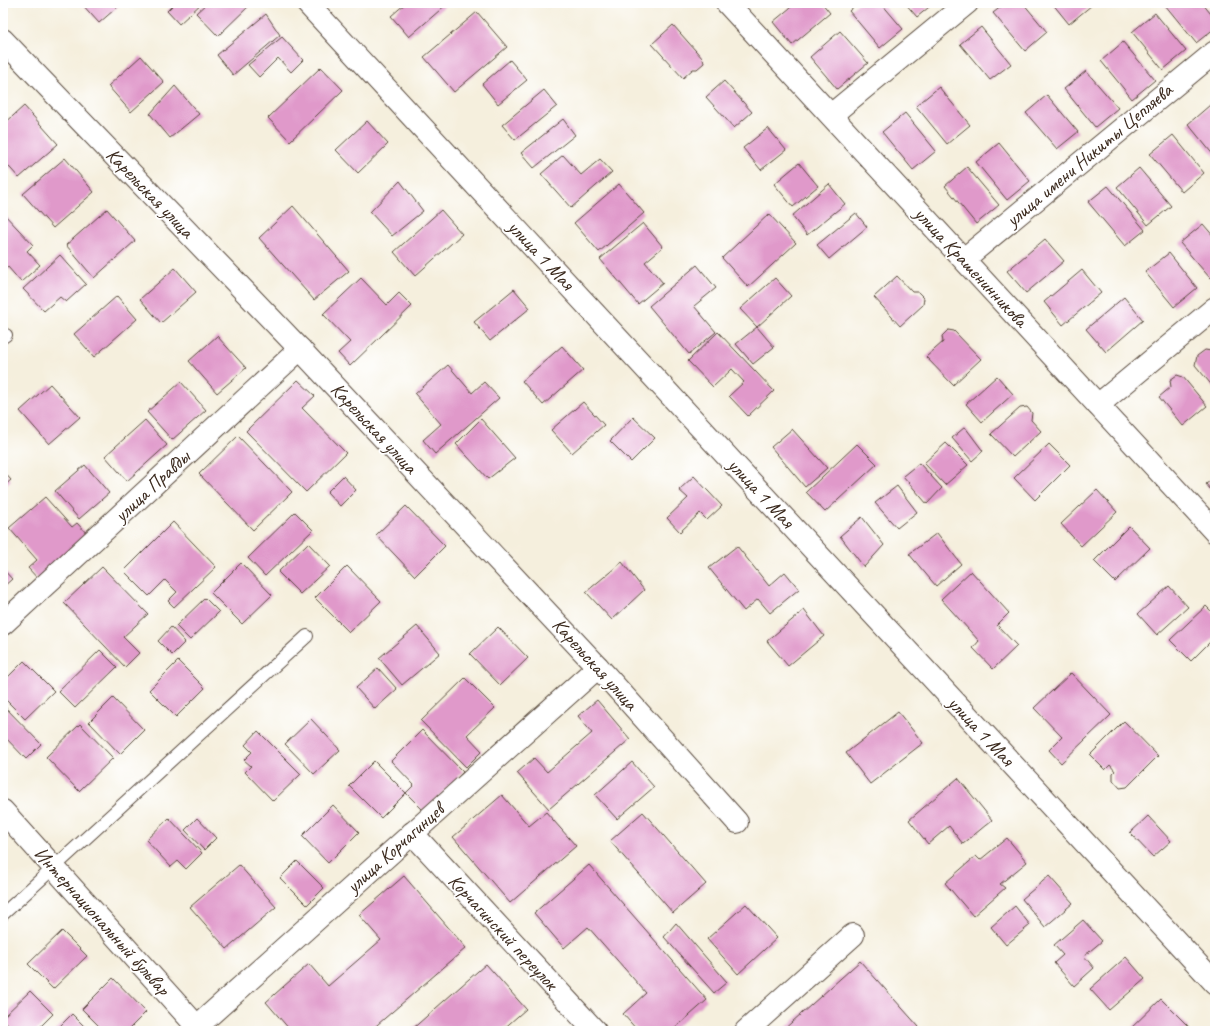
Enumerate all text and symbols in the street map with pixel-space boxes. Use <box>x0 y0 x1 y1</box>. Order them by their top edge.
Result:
street label: улица имени Никиты Цепляева <box>1000 77 1178 233</box>
street label: Карельская улица <box>101 143 200 244</box>
street label: улица Крашенинникова <box>908 201 1034 334</box>
street label: улица 1 Мая <box>502 214 581 296</box>
street label: Карельская улица <box>325 377 424 480</box>
street label: улица Правды <box>108 444 196 528</box>
street label: улица 1 Мая <box>722 452 801 534</box>
street label: Карельская улица <box>547 612 644 716</box>
street label: улица 1 Мая <box>942 690 1021 772</box>
street label: улица Корчагинцев <box>340 795 451 899</box>
street label: Интернациональный бульвар <box>28 841 177 1002</box>
street label: Корчагинский переулок <box>443 869 564 997</box>

